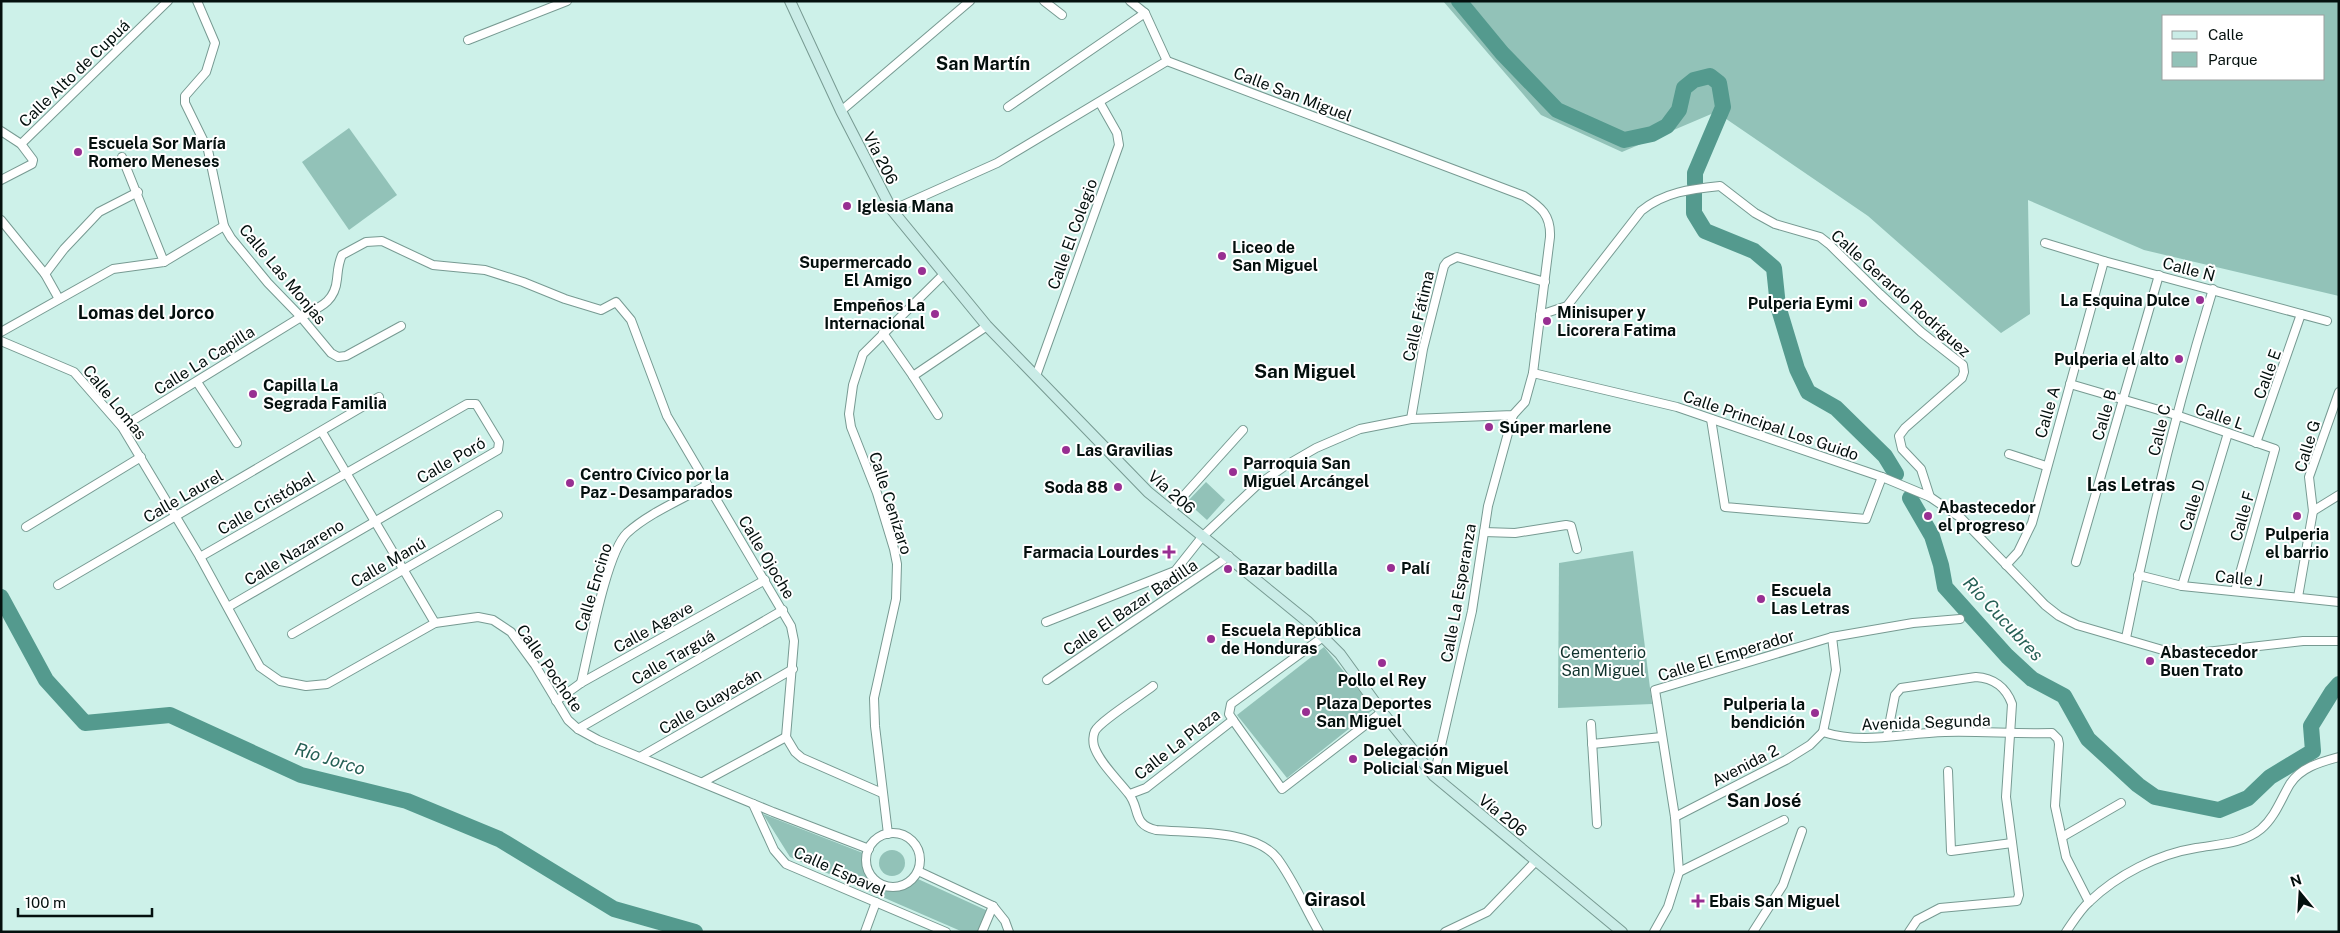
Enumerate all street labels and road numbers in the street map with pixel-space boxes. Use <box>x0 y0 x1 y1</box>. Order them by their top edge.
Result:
street label: Calle Alto de Cupuá <box>15 16 134 131</box>
street label: Calle San Miguel <box>1231 63 1355 126</box>
street label: Vía 206 <box>859 129 902 188</box>
street label: Calle El Colegio <box>1044 176 1101 292</box>
street label: Calle Las Monjas <box>235 220 330 328</box>
street label: Calle Gerardo Rodríguez <box>1827 226 1974 361</box>
street label: Calle Ñ <box>2160 252 2218 286</box>
street label: Calle Fátima <box>1399 269 1438 363</box>
street label: Calle La Capilla <box>150 322 258 399</box>
street label: Calle E <box>2250 347 2285 402</box>
street label: Calle Lomas <box>79 361 150 443</box>
street label: Calle A <box>2031 384 2064 440</box>
street label: Calle Principal Los Guido <box>1680 386 1861 465</box>
street label: Calle B <box>2088 387 2121 443</box>
street label: Calle L <box>2193 399 2247 434</box>
street label: Calle C <box>2144 402 2175 458</box>
street label: Calle G <box>2291 418 2324 474</box>
street label: Calle Poró <box>414 433 489 488</box>
street label: Calle Cenízaro <box>865 450 916 557</box>
street label: Calle Laurel <box>140 466 227 527</box>
street label: Vía 206 <box>1144 467 1199 518</box>
street label: Calle Cristóbal <box>214 468 318 539</box>
street label: Calle D <box>2176 477 2209 533</box>
street label: Calle F <box>2226 489 2259 543</box>
street label: Calle Ojoche <box>734 512 799 602</box>
street label: Calle Nazareno <box>241 515 347 590</box>
street label: Calle La Esperanza <box>1437 522 1480 664</box>
street label: Calle Manú <box>347 533 429 591</box>
street label: Calle Encino <box>571 541 616 634</box>
street label: Calle El Bazar Badilla <box>1059 555 1201 659</box>
street label: Calle J <box>2214 567 2264 590</box>
street label: Calle Agave <box>610 598 696 657</box>
street label: Calle Pochote <box>512 621 587 716</box>
street label: Calle Targuá <box>628 626 718 689</box>
street label: Calle El Emperador <box>1656 626 1797 685</box>
street label: Calle Guayacán <box>656 664 765 738</box>
street label: Calle La Plaza <box>1131 705 1224 784</box>
street label: Avenida Segunda <box>1861 711 1991 734</box>
street label: Avenida 2 <box>1709 741 1782 790</box>
street label: Vía 206 <box>1475 790 1531 841</box>
street label: Calle Espavel <box>791 843 889 900</box>

